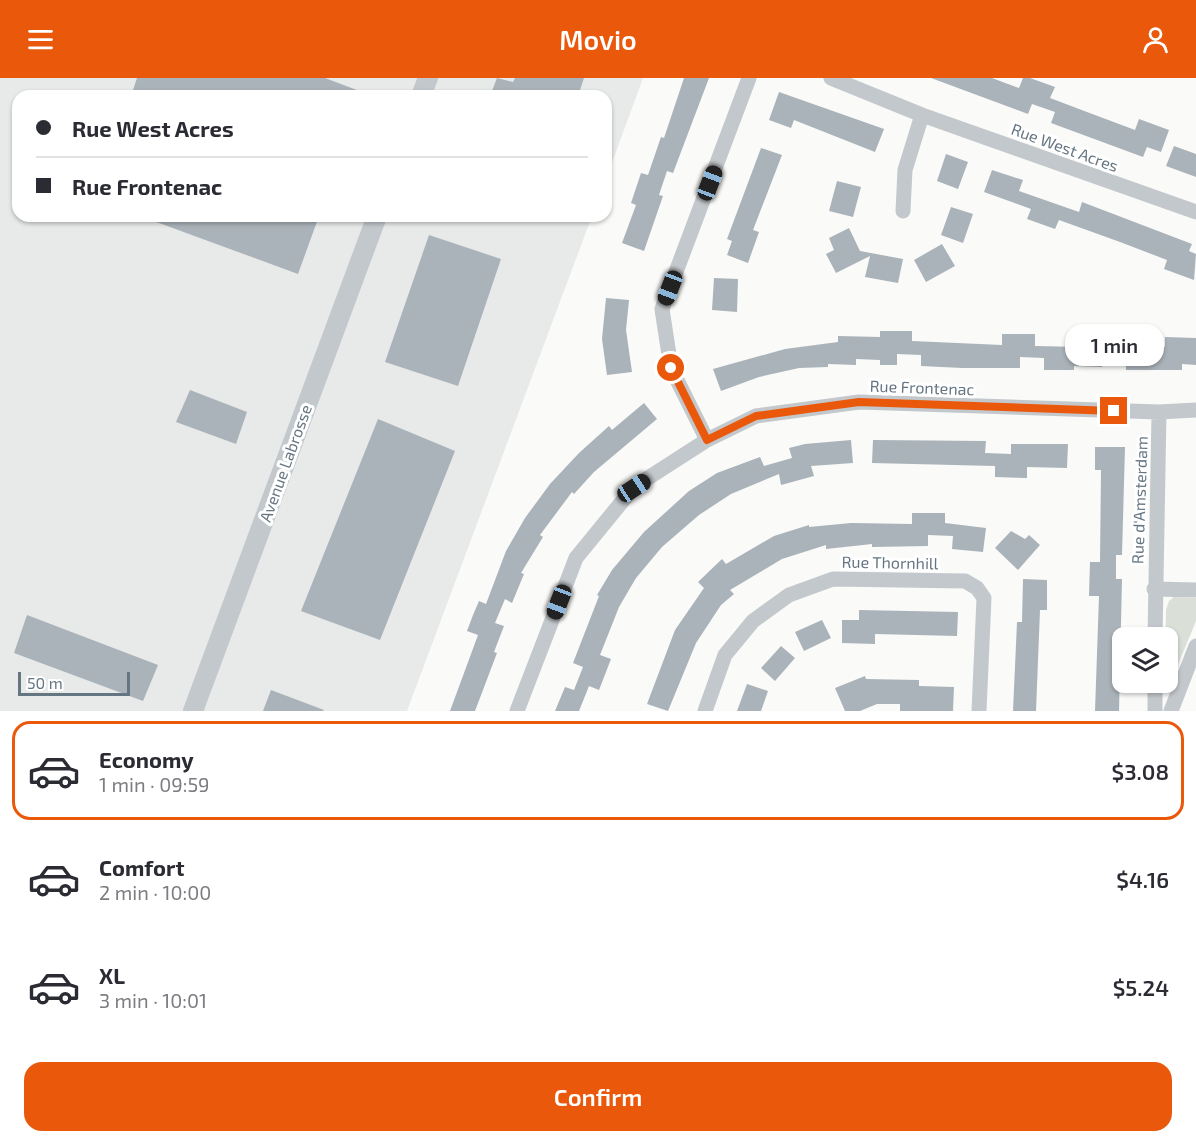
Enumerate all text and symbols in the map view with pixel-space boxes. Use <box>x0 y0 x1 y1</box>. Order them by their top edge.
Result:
icon: menu <box>24 23 57 56</box>
text: Movio <box>559 23 637 55</box>
icon: person <box>1139 23 1172 56</box>
text: Rue West Acres <box>72 115 234 141</box>
street label: Rue West Acres <box>1009 119 1121 175</box>
car <box>695 163 725 203</box>
text: Rue Frontenac <box>72 173 222 199</box>
car <box>655 268 685 308</box>
callout: 1 min <box>1064 324 1164 366</box>
text: 1 min <box>1091 333 1138 357</box>
route start <box>657 354 684 381</box>
street label: Rue Frontenac <box>869 376 975 398</box>
route end <box>1100 397 1127 424</box>
street label: Avenue Labrosse <box>255 402 315 524</box>
street label: Rue d'Amsterdam <box>1127 436 1151 564</box>
car <box>614 471 654 505</box>
street label: Rue Thornhill <box>841 552 939 572</box>
car <box>544 582 574 622</box>
map controls <box>1112 627 1178 693</box>
button: layers <box>1112 627 1178 693</box>
scale bar <box>18 669 130 696</box>
text: 50 m <box>27 673 63 692</box>
icon: car <box>27 744 81 798</box>
text: Economy <box>99 746 194 772</box>
text: $3.08 <box>1112 758 1169 784</box>
text: 1 min · 09:59 <box>99 772 210 796</box>
icon: car <box>27 852 81 906</box>
text: Comfort <box>99 854 184 880</box>
text: $4.16 <box>1116 866 1169 892</box>
text: 2 min · 10:00 <box>99 880 211 904</box>
icon: car <box>27 960 81 1014</box>
text: XL <box>99 962 125 988</box>
text: $5.24 <box>1113 974 1169 1000</box>
text: 3 min · 10:01 <box>99 988 207 1012</box>
button: Confirm <box>24 1062 1172 1131</box>

